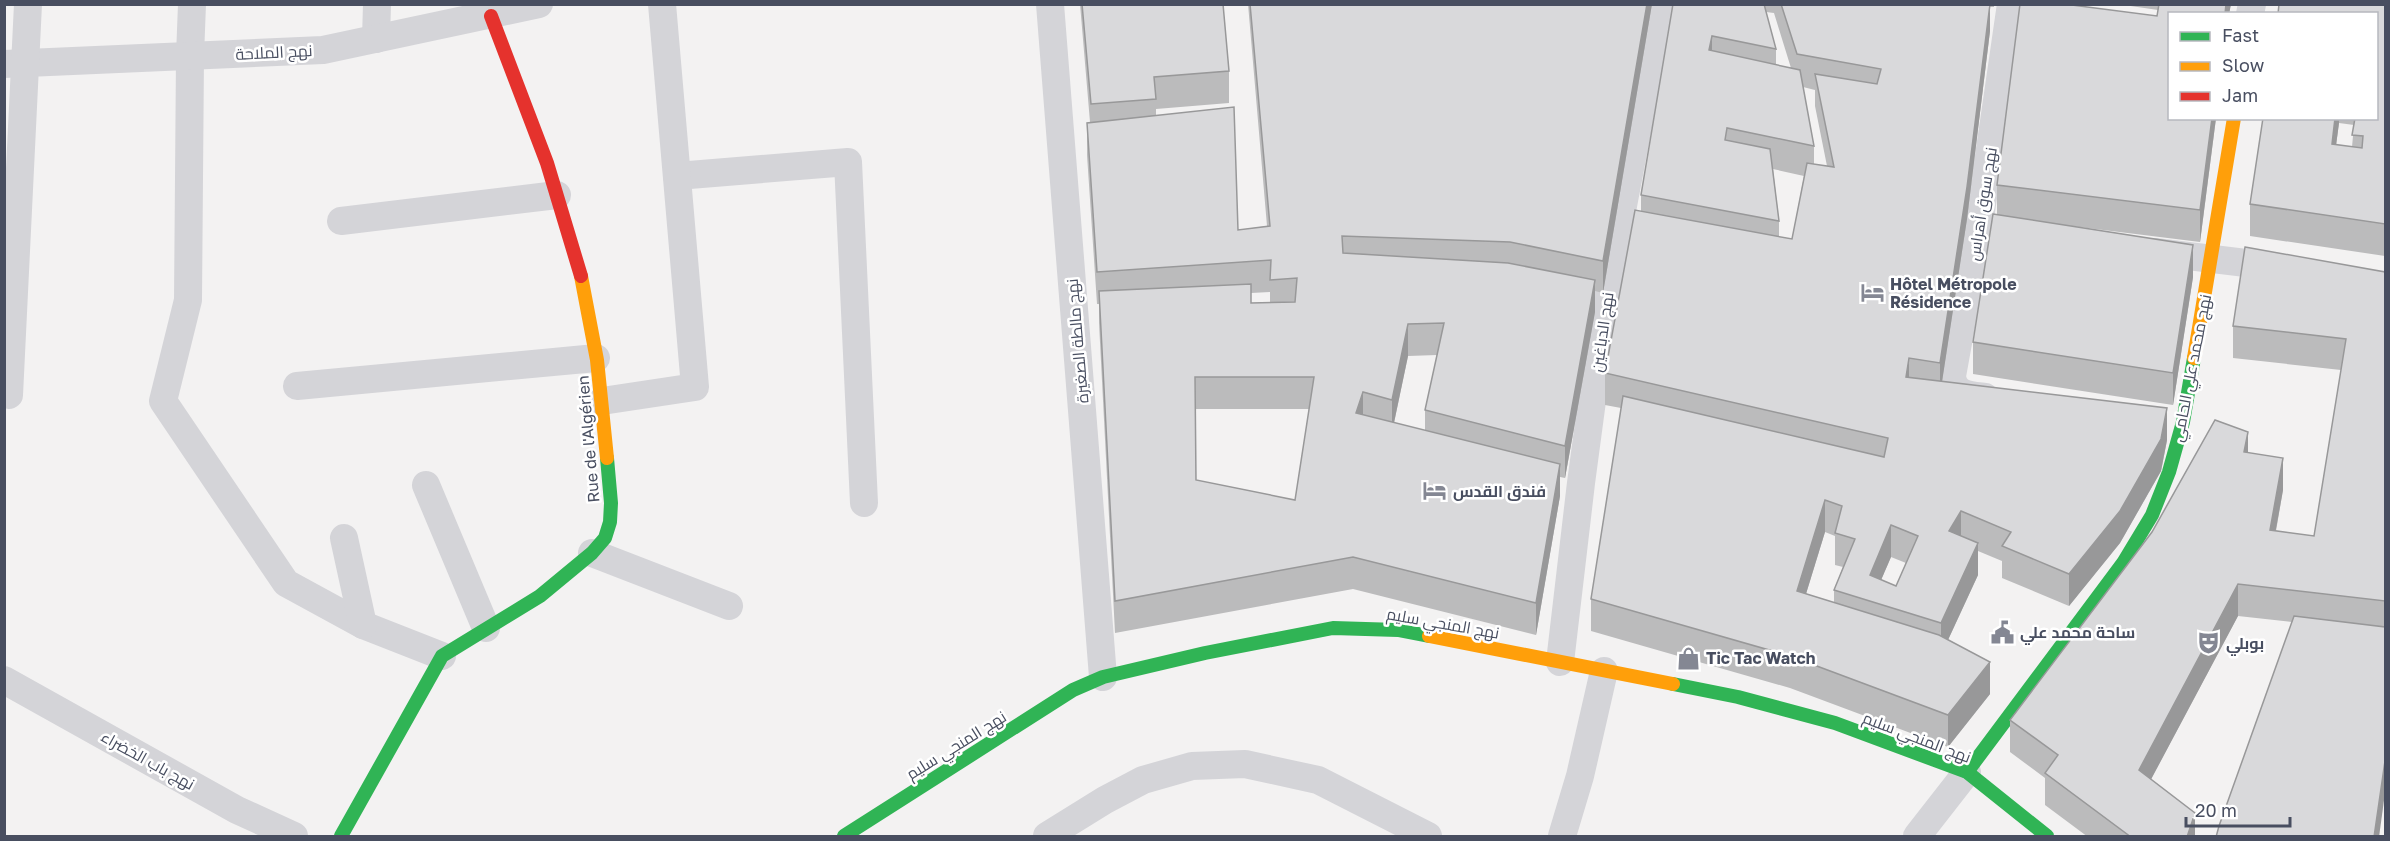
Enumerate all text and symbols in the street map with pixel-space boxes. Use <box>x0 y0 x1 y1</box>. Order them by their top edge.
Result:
legend <box>2168 12 2378 120</box>
text: Fast <box>2222 24 2259 46</box>
street label: نهج الملاحة <box>235 40 313 66</box>
text: Slow <box>2222 54 2265 76</box>
text: Jam <box>2222 84 2258 106</box>
street label: نهج سوق أهراس <box>1963 146 2003 263</box>
place label: Hôtel Métropole Résidence <box>1890 274 2017 312</box>
street label: نهج مالطة الصغيرة <box>1062 278 1094 404</box>
hotel icon: Hôtel Métropole Résidence <box>1859 280 1885 306</box>
street label: نهج الدباغين <box>1586 291 1619 374</box>
street label: نهج محمد علي الحامي <box>2167 292 2219 444</box>
street label: Rue de l'Algérien <box>572 375 604 503</box>
hotel icon: فندق القدس <box>1422 478 1448 504</box>
place label: فندق القدس <box>1453 481 1546 501</box>
street label: نهج المنجي سليم <box>1384 603 1501 647</box>
public building icon: ساحة محمد علي <box>1989 619 2015 645</box>
place label: ساحة محمد علي <box>2020 622 2135 645</box>
theatre icon: بوبلي <box>2195 630 2221 656</box>
place label: بوبلي <box>2226 633 2264 656</box>
shop icon: Tic Tac Watch <box>1675 645 1701 671</box>
place label: Tic Tac Watch <box>1706 648 1815 668</box>
street label: نهج المنجي سليم <box>902 706 1012 787</box>
street label: نهج المنجي سليم <box>1859 707 1974 771</box>
street label: نهج باب الخضراء <box>97 726 198 796</box>
scale bar <box>2186 790 2290 828</box>
text: 20 m <box>2195 799 2237 821</box>

